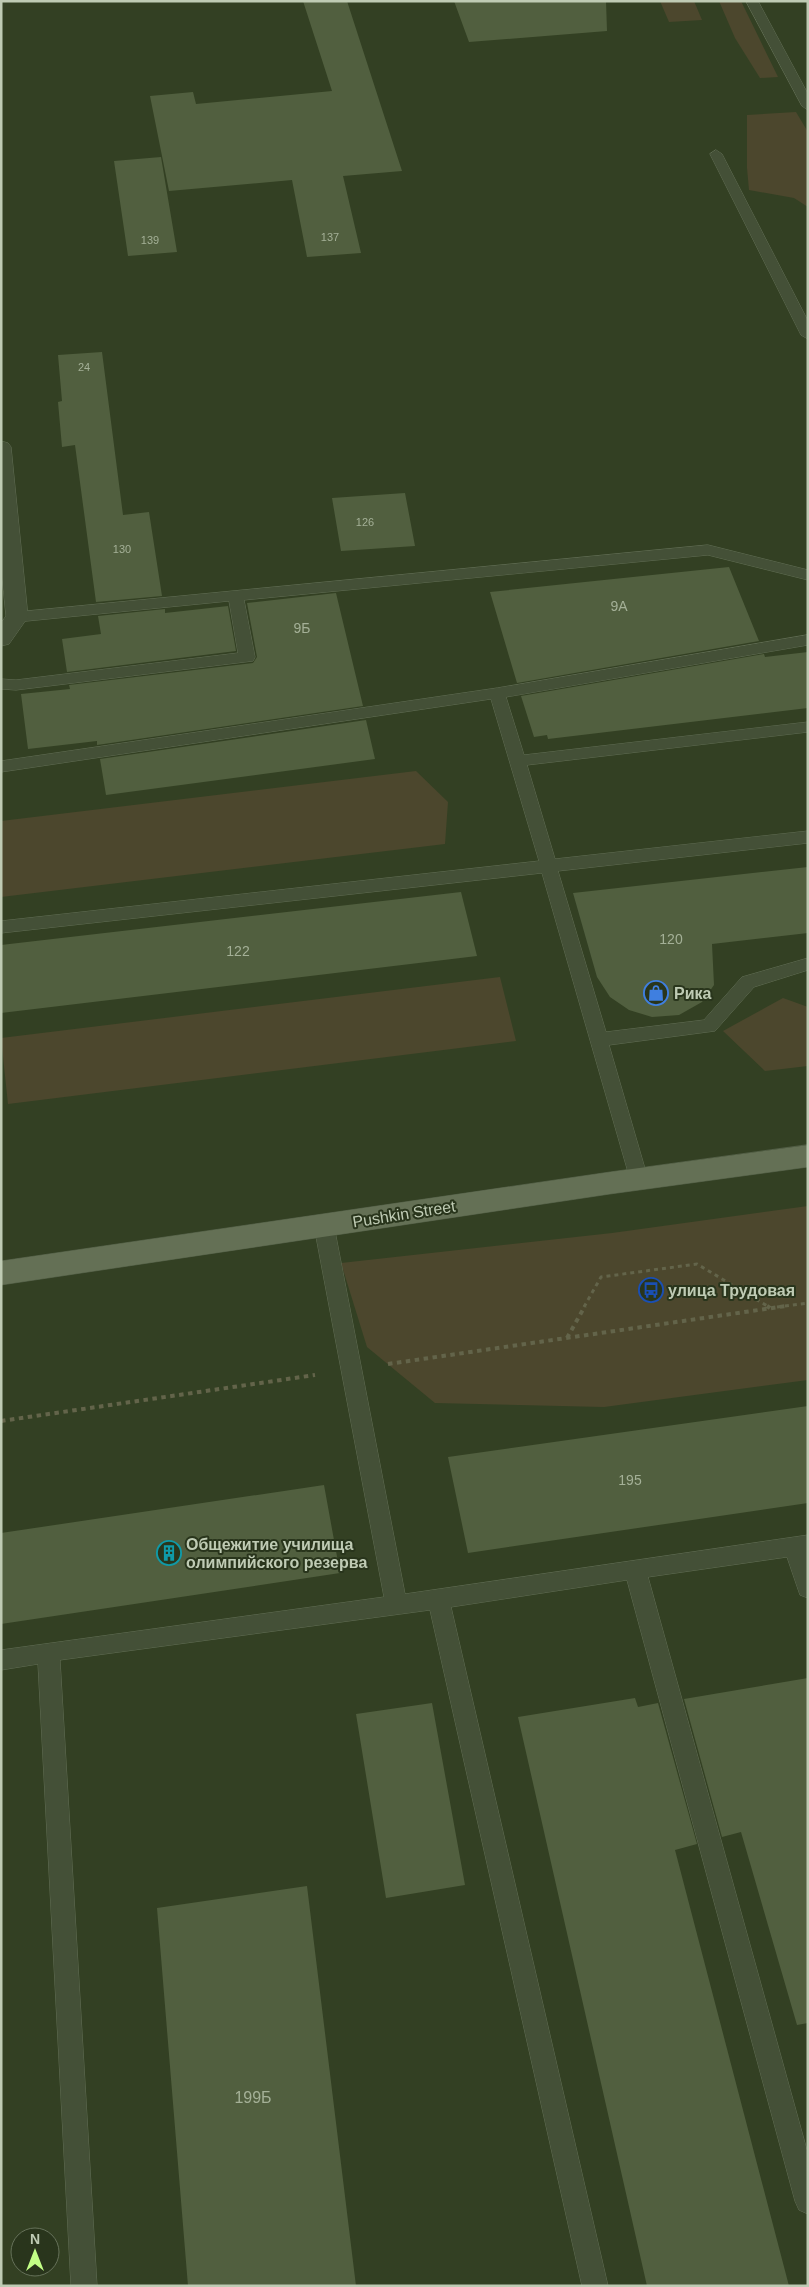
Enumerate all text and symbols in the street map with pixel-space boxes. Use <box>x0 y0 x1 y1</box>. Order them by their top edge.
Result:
house number: 137 <box>321 231 339 243</box>
house number: 139 <box>141 234 159 246</box>
house number: 24 <box>78 361 90 373</box>
house number: 126 <box>356 516 374 528</box>
house number: 130 <box>113 543 131 555</box>
house number: 9А <box>610 598 628 614</box>
house number: 9Б <box>294 620 310 636</box>
house number: 120 <box>659 931 683 947</box>
house number: 122 <box>226 943 250 959</box>
shop icon: Рика <box>643 980 669 1006</box>
place label: Рика <box>674 985 712 1002</box>
street label: Pushkin Street <box>351 1197 457 1231</box>
bus stop icon: улица Трудовая <box>638 1277 664 1303</box>
place label: улица Трудовая <box>668 1282 795 1299</box>
house number: 195 <box>618 1472 642 1488</box>
place label: Общежитие училища олимпийского резерва <box>186 1536 367 1571</box>
building icon: Общежитие училища олимпийского резерва <box>156 1540 182 1566</box>
house number: 199Б <box>234 2089 272 2106</box>
north arrow <box>10 2227 60 2277</box>
text: N <box>30 2231 40 2247</box>

